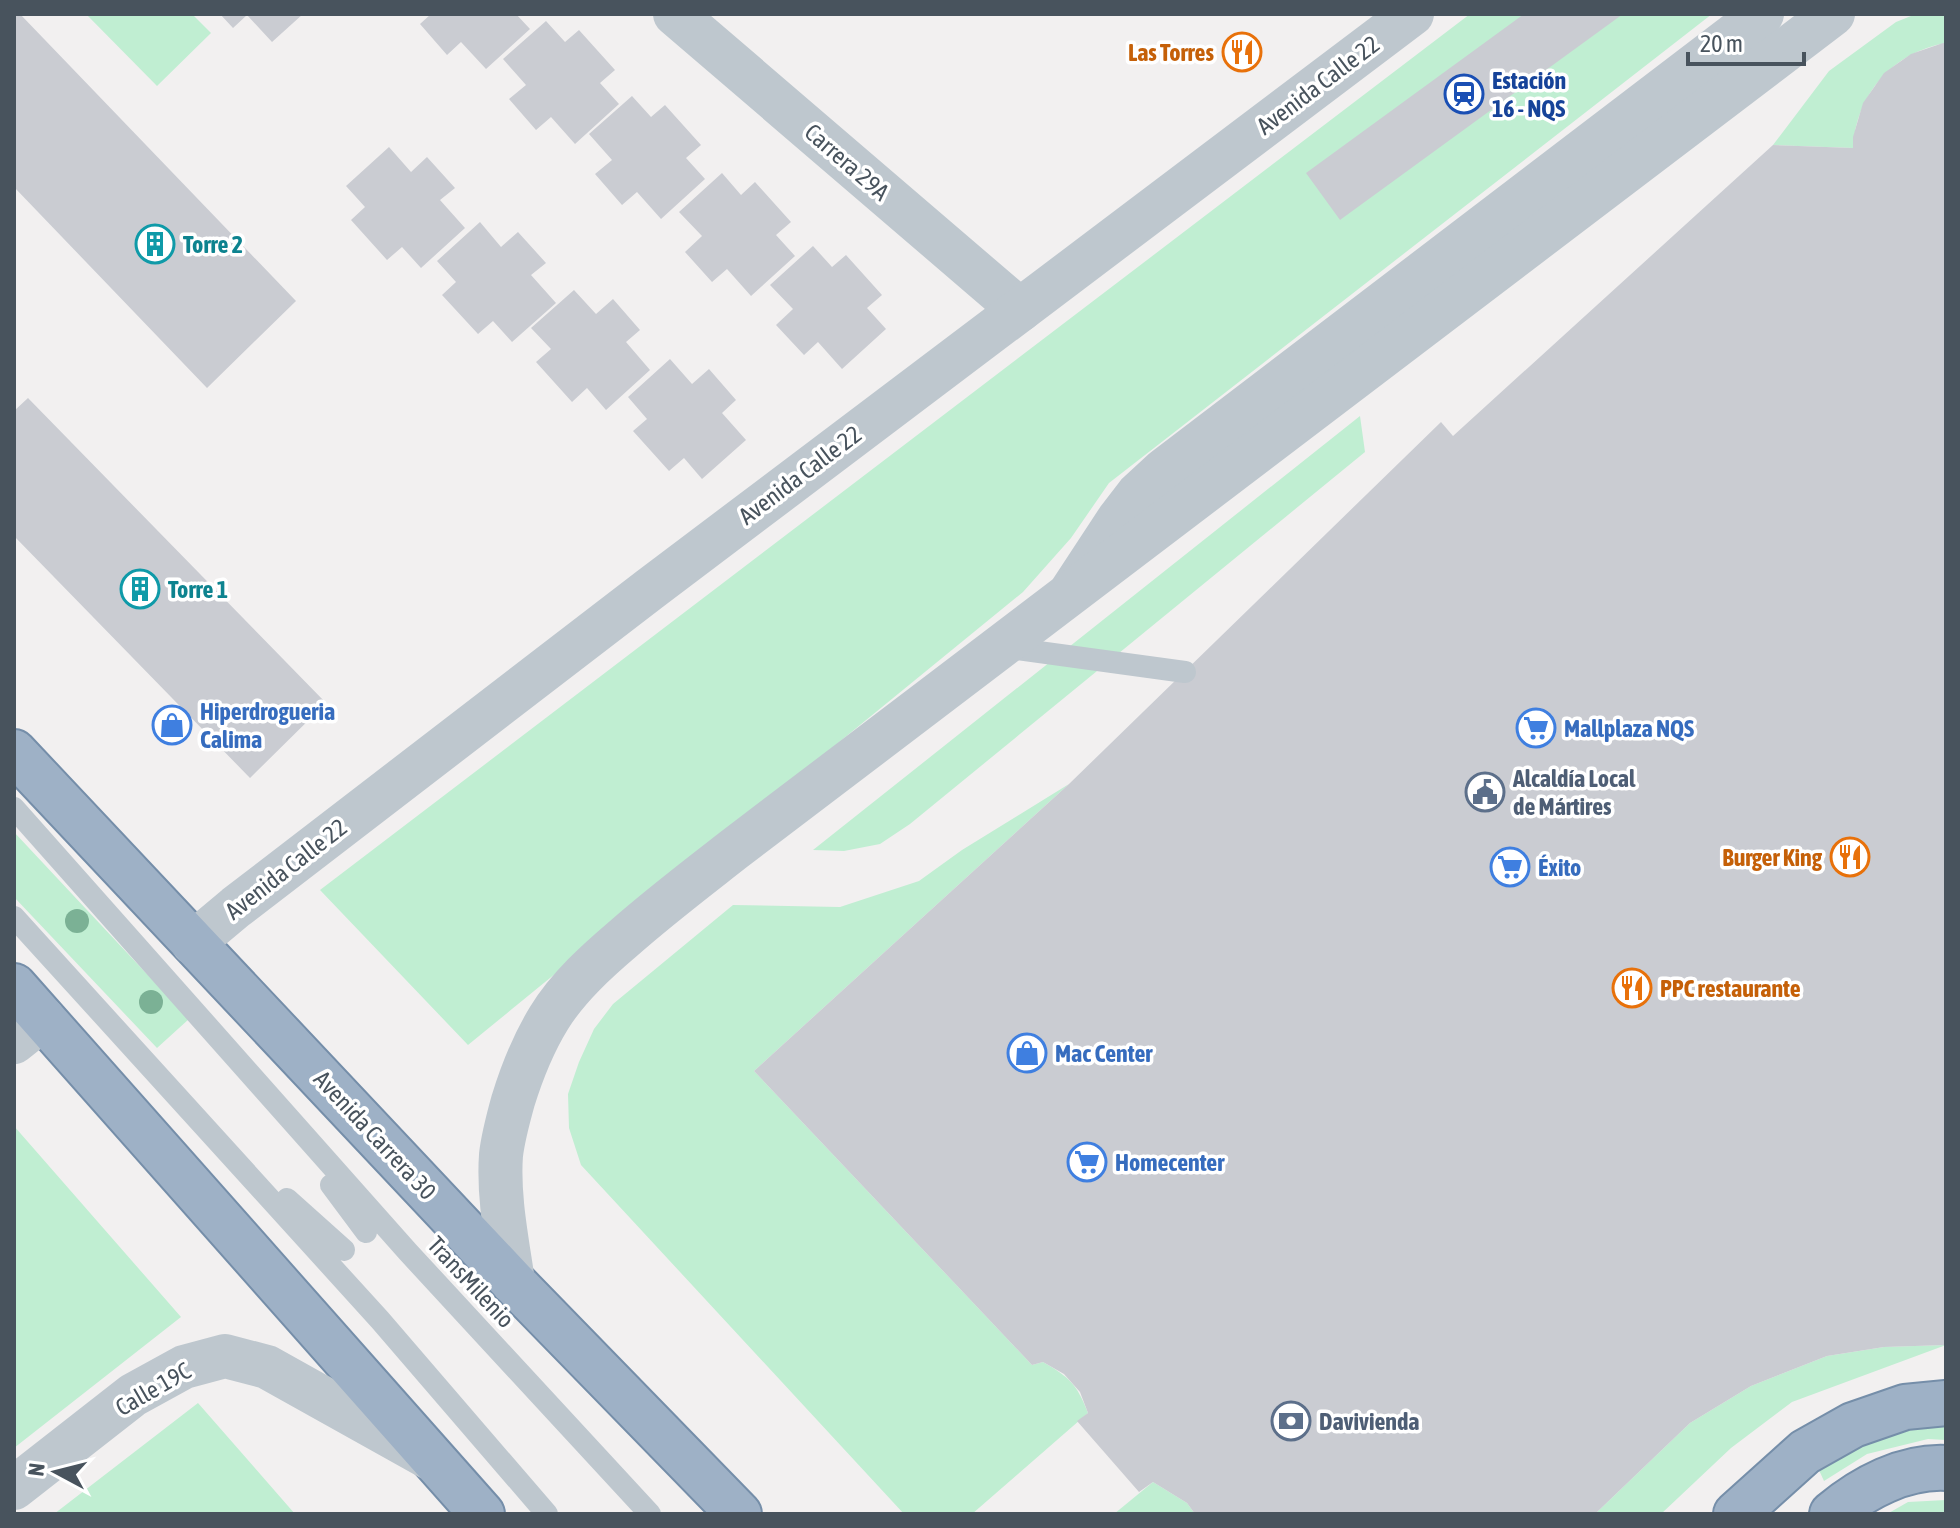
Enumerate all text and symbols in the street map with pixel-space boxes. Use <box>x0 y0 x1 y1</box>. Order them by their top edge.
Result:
scale bar <box>1688 16 1804 66</box>
street label: Avenida Calle 22 <box>1251 30 1385 140</box>
text: 20 m <box>1700 30 1743 57</box>
restaurant icon: Las Torres <box>1221 31 1263 73</box>
place label: Las Torres <box>1128 39 1215 66</box>
place label: Estación 16 - NQS <box>1492 67 1566 122</box>
station icon: Estación 16 - NQS <box>1443 73 1485 115</box>
street label: Carrera 29A <box>800 118 895 206</box>
building icon: Torre 2 <box>134 223 176 265</box>
place label: Torre 2 <box>183 231 243 258</box>
street label: Avenida Calle 22 <box>733 420 867 530</box>
building icon: Torre 1 <box>119 568 161 610</box>
place label: Torre 1 <box>168 576 228 603</box>
place label: Hiperdrogueria Calima <box>200 698 335 753</box>
shop icon: Hiperdrogueria Calima <box>151 704 193 746</box>
supermarket icon: Mallplaza NQS <box>1515 707 1557 749</box>
place label: Mallplaza NQS <box>1564 715 1694 742</box>
place label: Alcaldía Local de Mártires <box>1512 765 1636 820</box>
public building icon: Alcaldía Local de Mártires <box>1464 771 1506 813</box>
street label: Avenida Calle 22 <box>220 813 352 925</box>
restaurant icon: Burger King <box>1829 836 1871 878</box>
place label: Burger King <box>1722 844 1823 871</box>
supermarket icon: Éxito <box>1489 846 1531 888</box>
place label: Éxito <box>1538 854 1581 881</box>
restaurant icon: PPC restaurante <box>1611 967 1653 1009</box>
place label: PPC restaurante <box>1660 975 1801 1002</box>
shop icon: Mac Center <box>1006 1032 1048 1074</box>
place label: Mac Center <box>1055 1040 1153 1067</box>
street label: Avenida Carrera 30 <box>309 1065 441 1205</box>
supermarket icon: Homecenter <box>1066 1141 1108 1183</box>
place label: Homecenter <box>1115 1149 1225 1176</box>
street label: TransMilenio <box>422 1231 520 1333</box>
street label: Calle 19C <box>111 1357 195 1421</box>
bank icon: Davivienda <box>1270 1400 1312 1442</box>
place label: Davivienda <box>1319 1408 1420 1435</box>
north arrow <box>16 1432 96 1512</box>
text: N <box>22 1462 50 1478</box>

